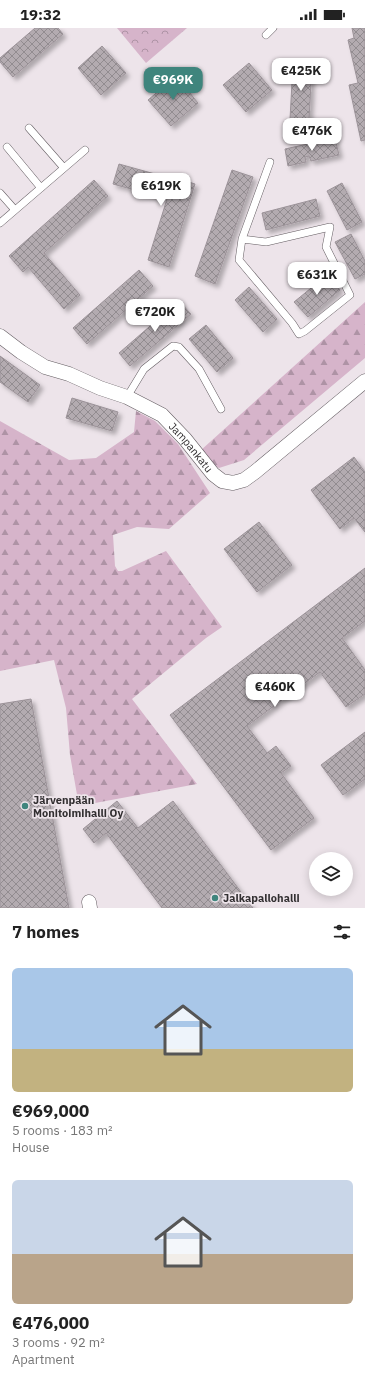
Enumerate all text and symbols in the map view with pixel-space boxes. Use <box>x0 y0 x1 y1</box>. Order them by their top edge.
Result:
text: 19:32 <box>20 5 61 24</box>
pin: €425K <box>273 58 329 92</box>
text: €425K <box>281 62 321 79</box>
pin: €969K <box>145 67 201 101</box>
text: €969K <box>153 71 193 88</box>
pin: €476K <box>284 118 340 152</box>
text: €476K <box>292 122 332 139</box>
pin: €619K <box>133 173 189 207</box>
text: €619K <box>141 177 181 194</box>
pin: €631K <box>289 262 345 296</box>
text: €631K <box>297 266 337 283</box>
pin: €720K <box>127 299 183 333</box>
text: €720K <box>135 303 175 320</box>
street label: Jampankatu <box>166 419 216 475</box>
pin: €460K <box>247 674 303 708</box>
text: €460K <box>255 678 295 695</box>
place label: Järvenpään Monitoimihalli Oy <box>33 793 123 820</box>
marker: Järvenpään Monitoimihalli Oy <box>20 801 30 811</box>
map controls <box>309 852 353 896</box>
button: layers <box>309 852 353 896</box>
place label: Jalkapallohalli <box>223 891 300 905</box>
marker: Jalkapallohalli <box>210 893 220 903</box>
text: 7 homes <box>12 921 79 943</box>
icon: filters <box>331 921 353 943</box>
icon: home <box>147 994 219 1066</box>
text: €969,000 <box>12 1100 89 1122</box>
text: 5 rooms · 183 m² <box>12 1122 113 1139</box>
text: House <box>12 1139 49 1156</box>
icon: home <box>147 1206 219 1278</box>
text: €476,000 <box>12 1312 89 1334</box>
text: 3 rooms · 92 m² <box>12 1334 105 1351</box>
text: Apartment <box>12 1351 75 1368</box>

